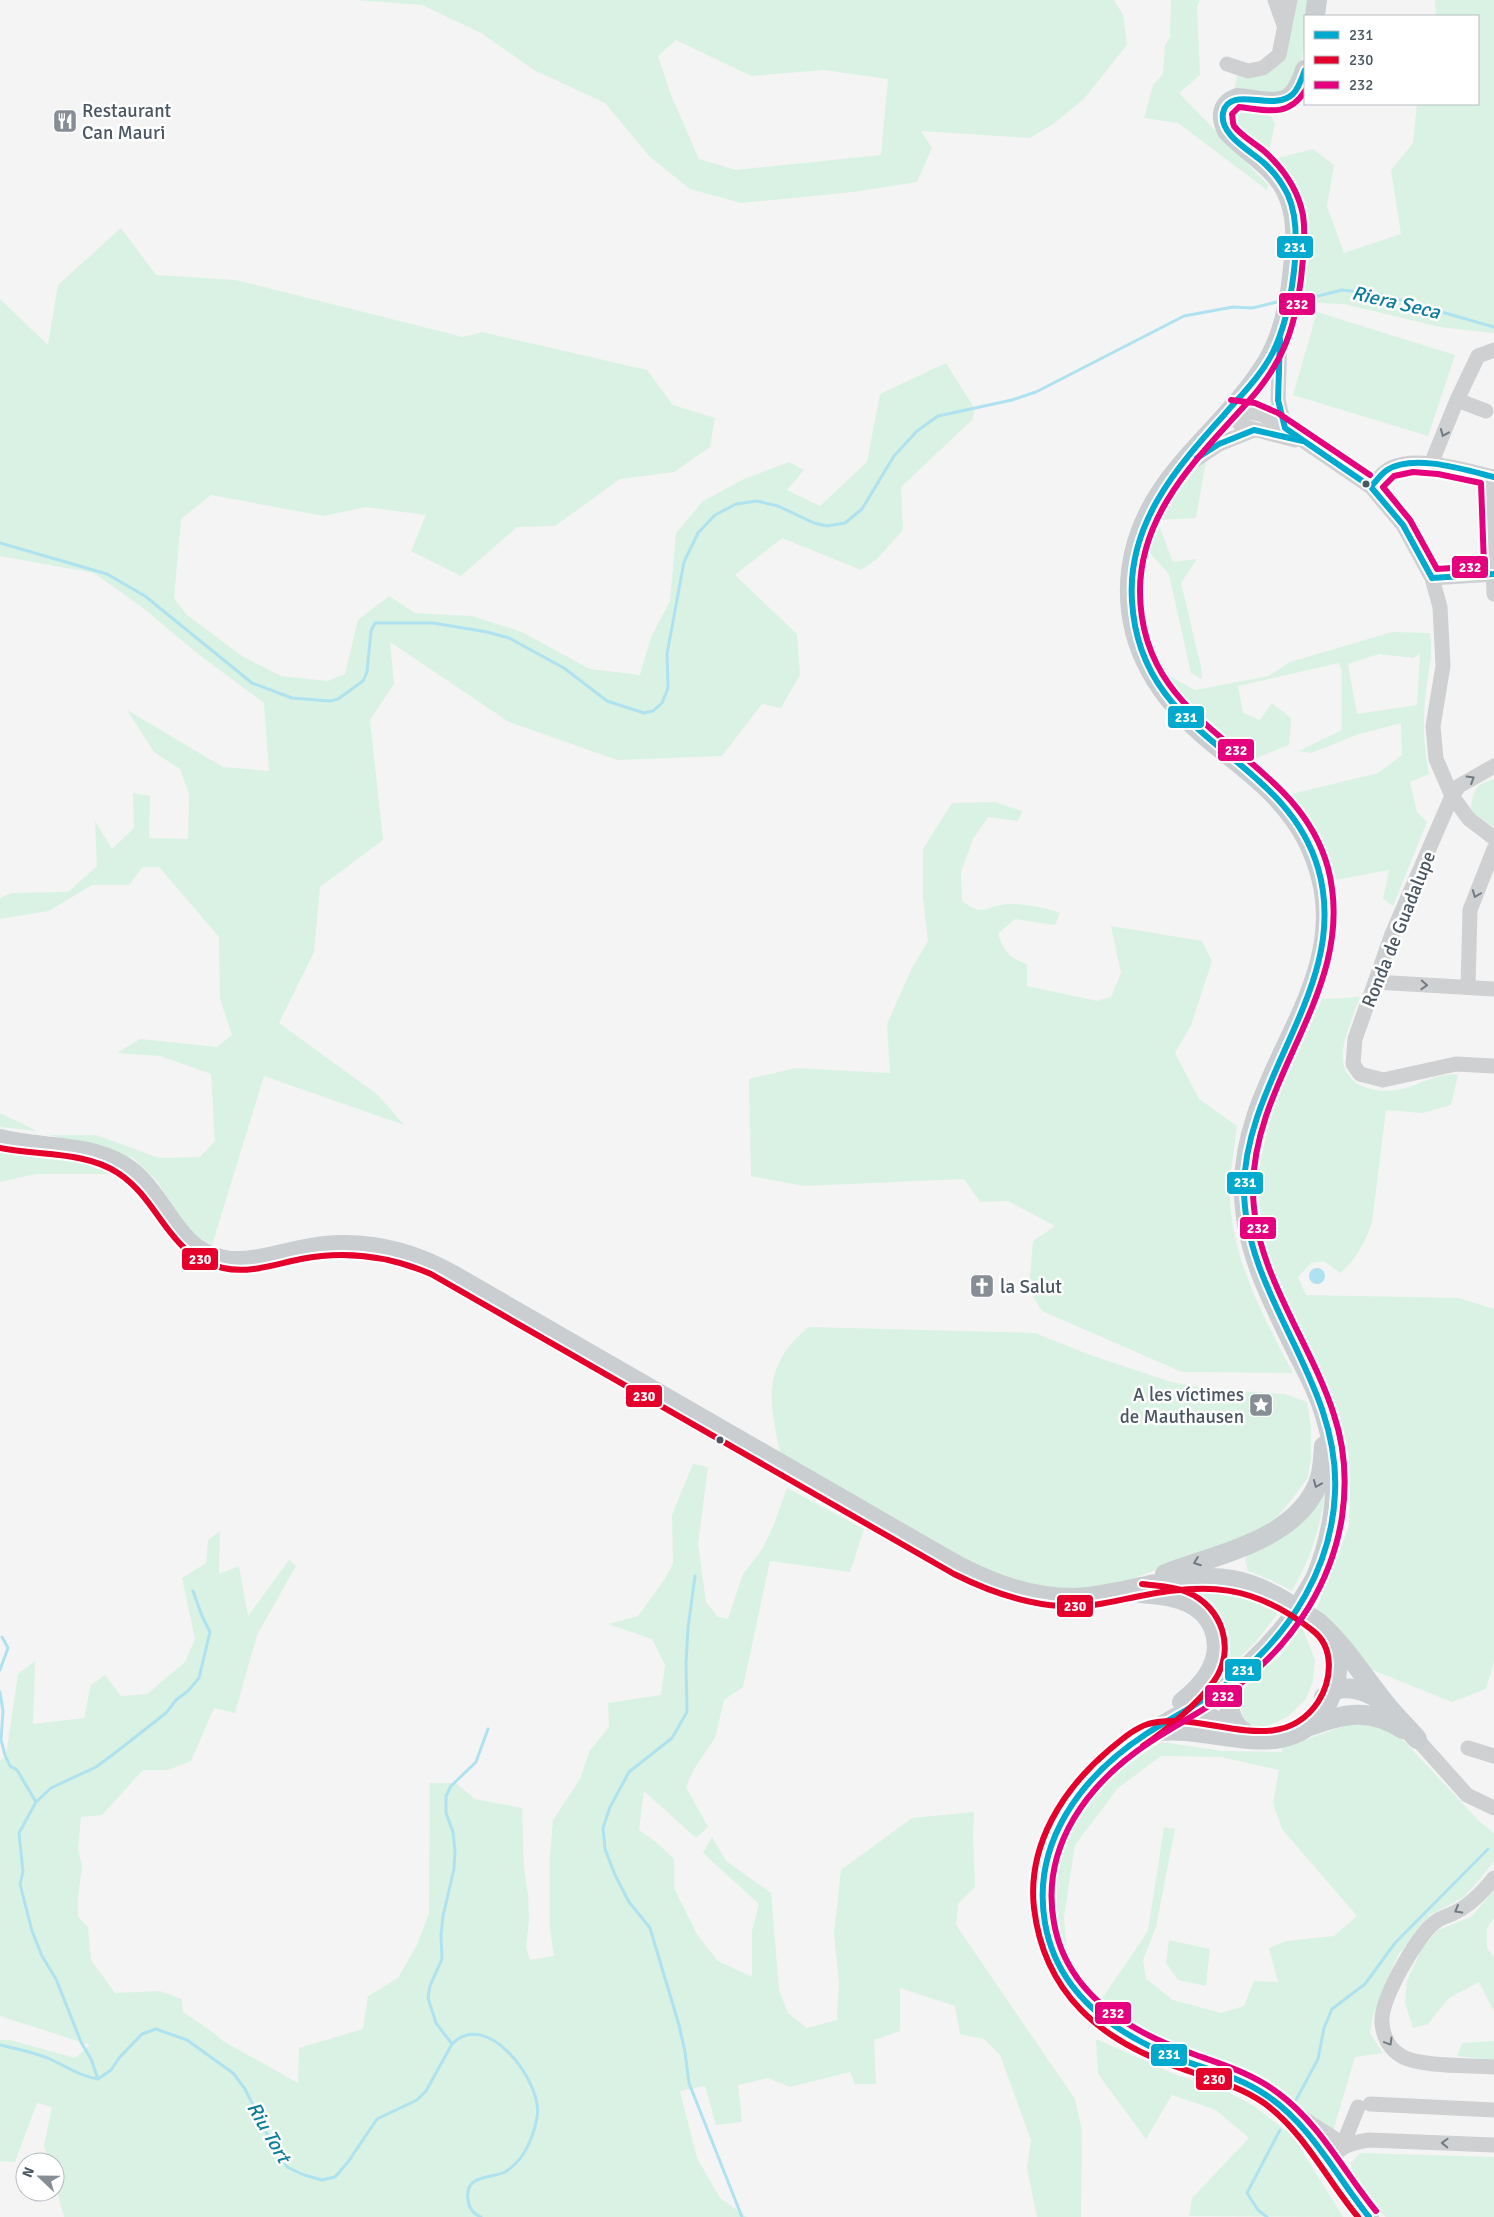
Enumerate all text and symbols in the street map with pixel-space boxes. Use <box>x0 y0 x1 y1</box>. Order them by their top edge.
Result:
legend <box>1304 15 1479 105</box>
text: 231 <box>1349 26 1373 44</box>
text: 230 <box>1349 51 1373 69</box>
text: 232 <box>1349 76 1373 94</box>
place label: Restaurant Can Mauri <box>82 99 172 145</box>
restaurant icon: Restaurant Can Mauri <box>52 108 78 134</box>
line badge: 231 <box>1276 235 1314 259</box>
text: 231 <box>1284 239 1307 256</box>
water label: Riera Seca <box>1349 280 1443 325</box>
line badge: 232 <box>1278 292 1316 316</box>
text: 232 <box>1286 296 1308 313</box>
one-way arrow <box>1440 428 1450 437</box>
unlabelled marker <box>1361 479 1371 489</box>
line badge: 232 <box>1451 555 1489 579</box>
text: 232 <box>1459 559 1481 576</box>
line badge: 231 <box>1167 705 1205 729</box>
text: 231 <box>1175 709 1198 726</box>
line badge: 232 <box>1217 738 1255 762</box>
text: 232 <box>1225 742 1247 759</box>
one-way arrow <box>1466 775 1475 785</box>
street label: Ronda de Guadalupe <box>1357 848 1441 1011</box>
one-way arrow <box>1472 889 1482 898</box>
one-way arrow <box>1420 979 1428 990</box>
line badge: 231 <box>1226 1171 1264 1195</box>
text: 231 <box>1234 1174 1257 1191</box>
line badge: 232 <box>1239 1216 1277 1240</box>
text: 232 <box>1247 1220 1269 1237</box>
line badge: 230 <box>181 1247 219 1271</box>
text: 230 <box>189 1251 212 1268</box>
church icon: la Salut <box>969 1273 995 1299</box>
place label: la Salut <box>1000 1275 1062 1299</box>
place label: A les víctimes de Mauthausen <box>1120 1383 1244 1429</box>
line badge: 230 <box>625 1384 663 1408</box>
text: 230 <box>633 1388 656 1405</box>
place icon: A les víctimes de Mauthausen <box>1248 1392 1274 1418</box>
unlabelled marker <box>715 1435 725 1445</box>
one-way arrow <box>1313 1479 1323 1488</box>
one-way arrow <box>1193 1556 1202 1566</box>
line badge: 230 <box>1056 1594 1094 1618</box>
text: 230 <box>1064 1598 1087 1615</box>
line badge: 231 <box>1224 1658 1262 1682</box>
text: 231 <box>1232 1662 1255 1679</box>
line badge: 232 <box>1204 1684 1243 1708</box>
text: 232 <box>1212 1688 1234 1705</box>
one-way arrow <box>1455 1904 1464 1914</box>
line badge: 232 <box>1094 2001 1132 2025</box>
text: 232 <box>1102 2005 1124 2022</box>
one-way arrow <box>1382 2036 1392 2045</box>
line badge: 231 <box>1150 2043 1188 2067</box>
text: 231 <box>1158 2046 1181 2063</box>
line badge: 230 <box>1195 2067 1233 2091</box>
text: 230 <box>1203 2071 1226 2088</box>
water label: Riu Tort <box>241 2097 297 2169</box>
one-way arrow <box>1441 2138 1449 2148</box>
north arrow <box>15 2152 65 2202</box>
text: N <box>19 2165 38 2180</box>

